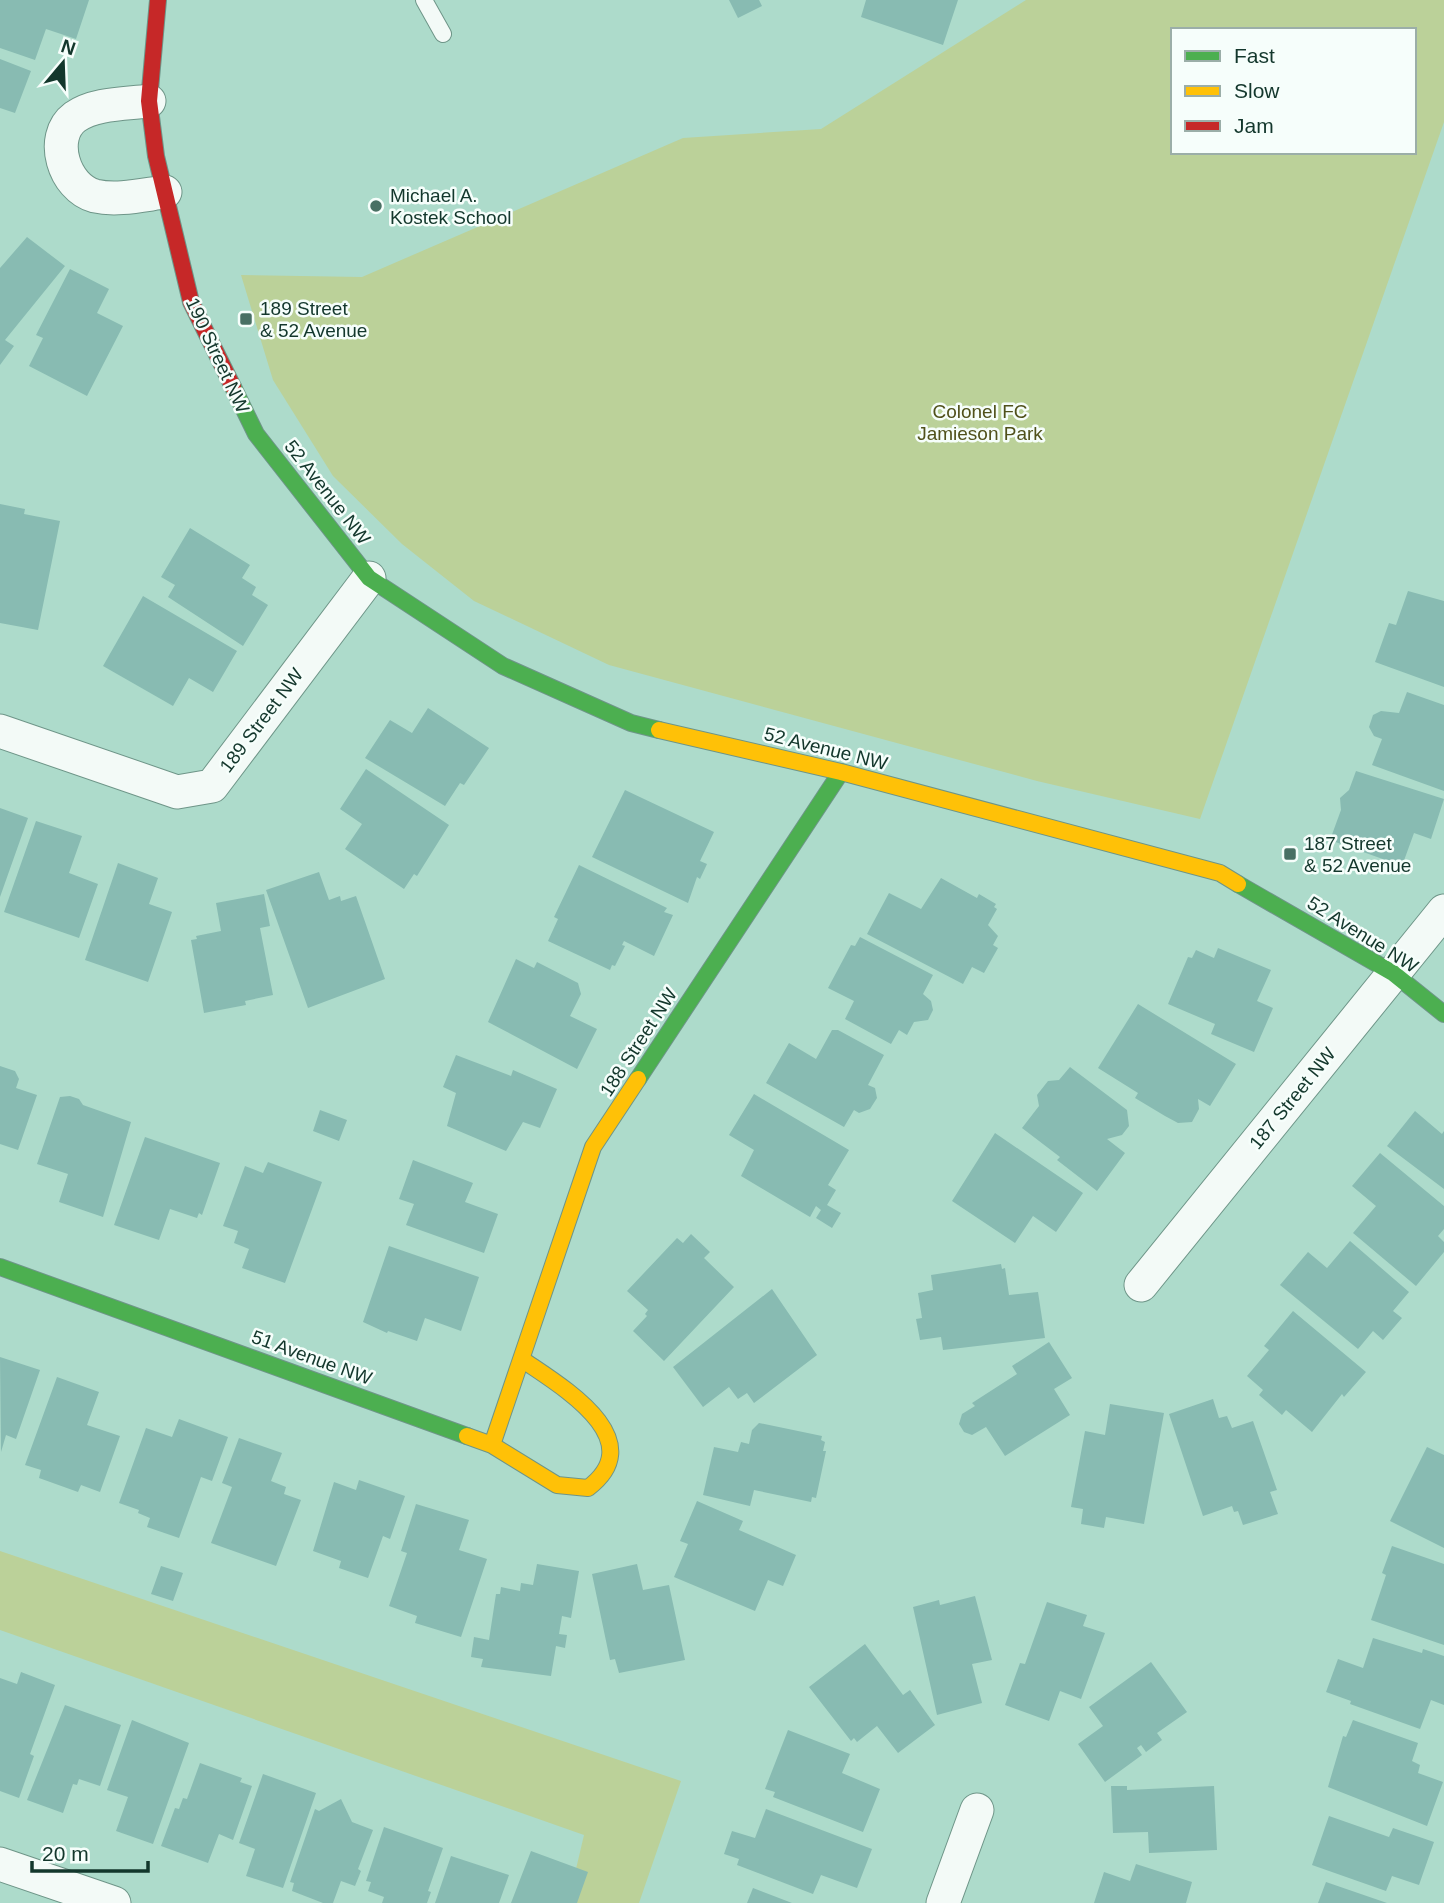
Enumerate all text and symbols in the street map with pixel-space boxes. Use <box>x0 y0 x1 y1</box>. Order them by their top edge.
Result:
north arrow <box>28 28 98 98</box>
legend <box>1171 28 1416 154</box>
text: N <box>58 35 78 60</box>
text: Fast <box>1234 44 1275 67</box>
text: Slow <box>1234 79 1280 102</box>
text: Jam <box>1234 114 1274 137</box>
place label: Michael A. Kostek School <box>390 185 511 228</box>
marker: Michael A. Kostek School <box>368 198 384 214</box>
street label: 190 Street NW <box>182 294 253 416</box>
place label: 189 Street & 52 Avenue <box>260 298 367 341</box>
marker: 189 Street & 52 Avenue <box>238 311 254 327</box>
park label: Colonel FC Jamieson Park <box>917 401 1043 444</box>
street label: 52 Avenue NW <box>280 436 375 549</box>
street label: 189 Street NW <box>216 664 307 776</box>
street label: 52 Avenue NW <box>762 723 890 774</box>
place label: 187 Street & 52 Avenue <box>1304 833 1411 876</box>
marker: 187 Street & 52 Avenue <box>1282 846 1298 862</box>
street label: 52 Avenue NW <box>1304 892 1422 977</box>
street label: 188 Street NW <box>596 984 681 1100</box>
street label: 187 Street NW <box>1245 1043 1340 1153</box>
street label: 51 Avenue NW <box>249 1326 375 1389</box>
scale bar <box>32 1829 147 1873</box>
text: 20 m <box>42 1842 89 1865</box>

